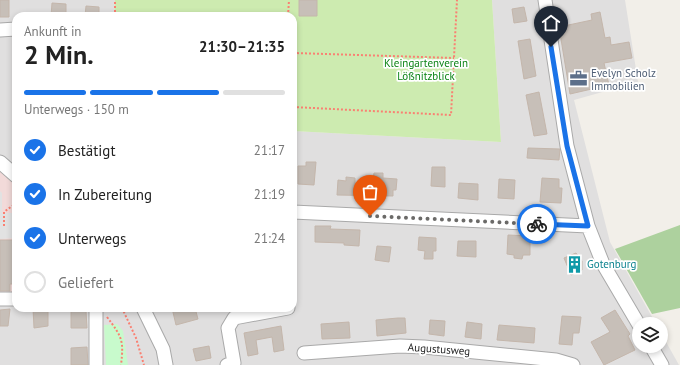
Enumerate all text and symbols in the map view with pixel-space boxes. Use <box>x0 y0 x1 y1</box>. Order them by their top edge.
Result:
pin <box>534 6 568 47</box>
icon: home <box>540 12 562 34</box>
text: Ankunft in <box>24 23 81 40</box>
text: 21:30–21:35 <box>199 37 285 56</box>
text: 2 Min. <box>24 38 94 71</box>
park label: Kleingartenverein Lößnitzblick <box>384 56 468 83</box>
place label: Evelyn Scholz Immobilien <box>591 66 656 93</box>
office icon: Evelyn Scholz Immobilien <box>568 69 588 89</box>
text: Unterwegs · 150 m <box>24 101 129 118</box>
icon: check <box>24 139 46 161</box>
text: Bestätigt <box>58 141 115 160</box>
text: 21:17 <box>254 142 285 159</box>
pin <box>353 175 387 216</box>
icon: bag <box>359 181 381 203</box>
icon: check <box>24 183 46 205</box>
text: In Zubereitung <box>58 185 152 204</box>
text: 21:19 <box>254 186 285 203</box>
courier <box>517 204 557 244</box>
icon: bike <box>526 213 548 235</box>
icon: check <box>24 227 46 249</box>
text: Unterwegs <box>58 229 126 248</box>
text: 21:24 <box>254 230 285 247</box>
building icon: Gotenburg <box>564 254 584 274</box>
place label: Gotenburg <box>587 257 636 271</box>
text: Geliefert <box>58 273 114 292</box>
map controls <box>632 317 668 353</box>
button: layers <box>632 317 668 353</box>
street label: Augustusweg <box>407 340 471 358</box>

